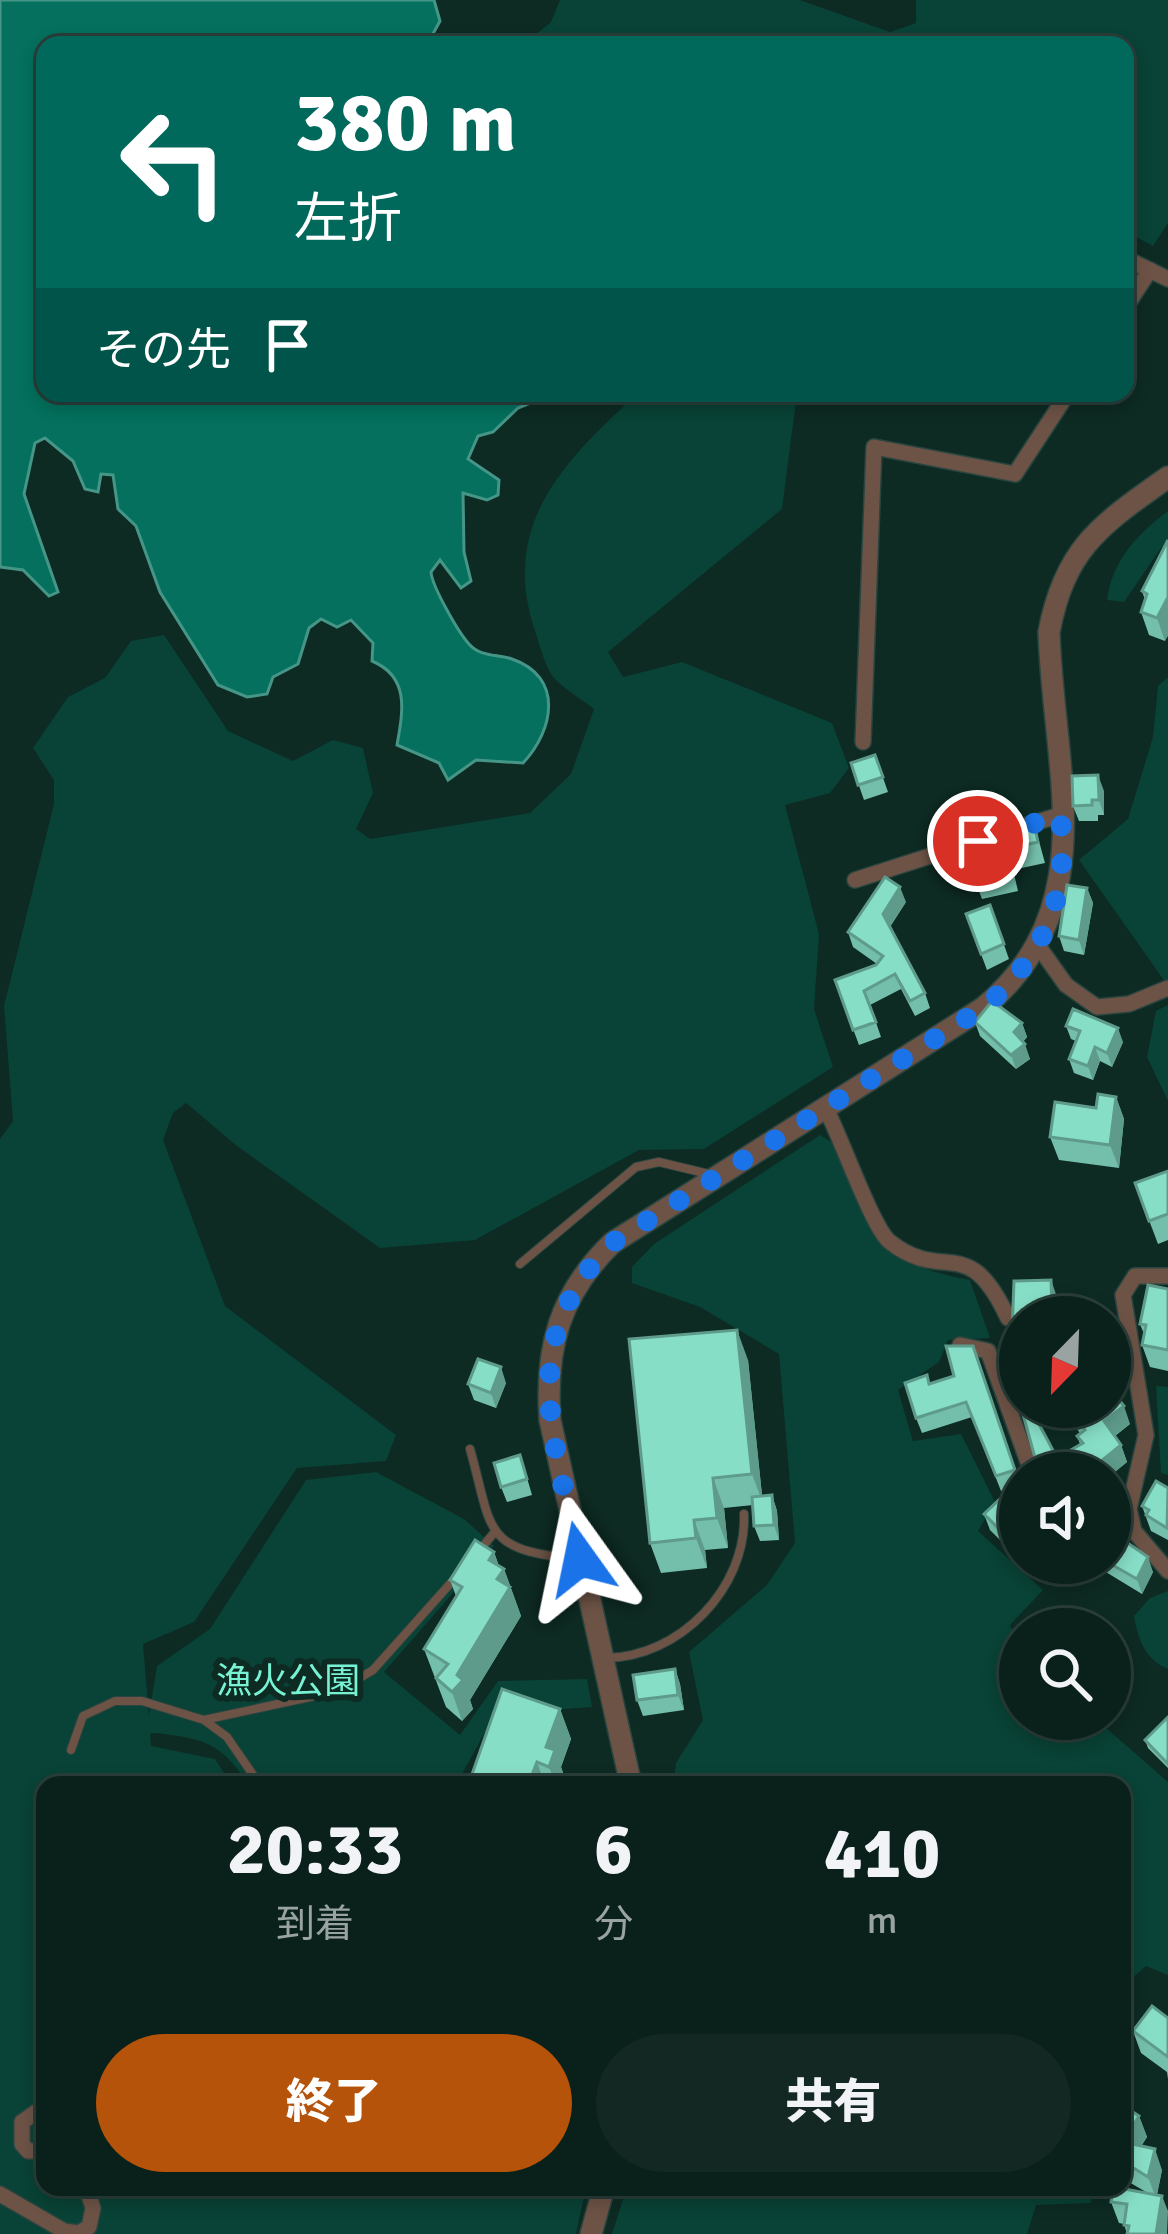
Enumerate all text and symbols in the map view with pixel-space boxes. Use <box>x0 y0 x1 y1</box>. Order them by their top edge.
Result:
text: 380 m <box>294 71 516 175</box>
icon: left <box>96 84 252 240</box>
text: 左折 <box>294 186 402 253</box>
icon: arrive <box>255 312 321 378</box>
text: その先 <box>96 323 231 378</box>
pin <box>927 790 1029 892</box>
icon: arrive <box>945 808 1011 874</box>
north arrow <box>999 1296 1131 1428</box>
map controls <box>999 1296 1131 1740</box>
button: sound <box>999 1452 1131 1584</box>
position arrow <box>517 1496 643 1622</box>
button: search <box>999 1608 1131 1740</box>
park label: 漁火公園 <box>216 1659 360 1704</box>
text: 20:33 <box>227 1805 403 1894</box>
text: 6 <box>594 1805 633 1894</box>
text: 410 <box>824 1809 940 1898</box>
text: m <box>866 1896 898 1944</box>
text: 到着 <box>276 1900 354 1948</box>
text: 分 <box>594 1900 633 1948</box>
button: 終了 <box>96 2034 572 2172</box>
button: 共有 <box>596 2034 1071 2172</box>

